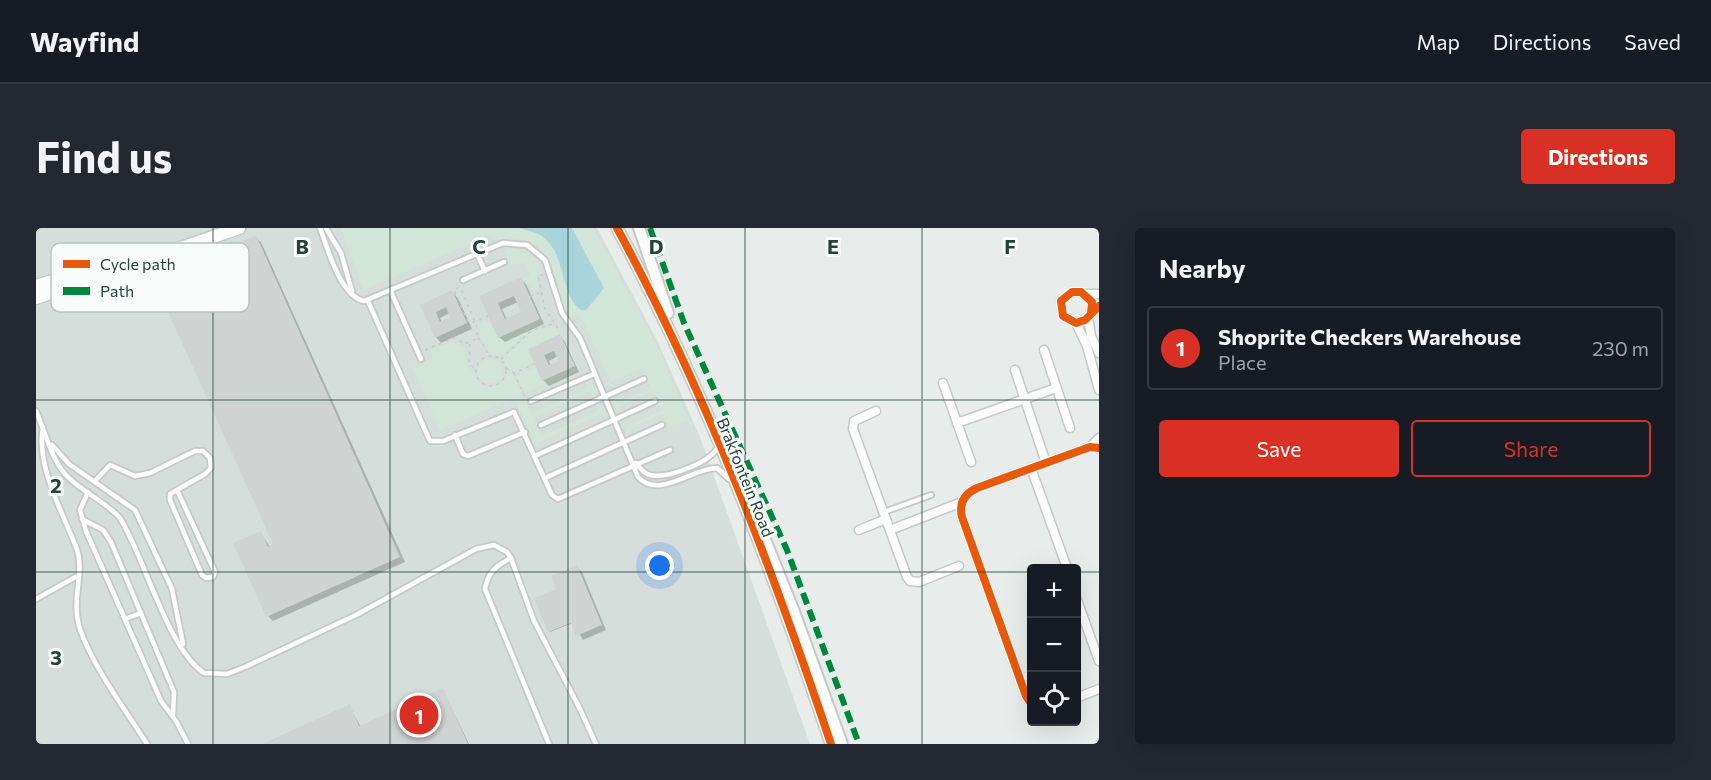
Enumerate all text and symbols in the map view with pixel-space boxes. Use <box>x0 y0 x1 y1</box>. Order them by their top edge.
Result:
text: Wayfind <box>30 24 139 58</box>
text: Map <box>1417 29 1460 54</box>
text: Directions <box>1493 29 1591 54</box>
text: Saved <box>1624 29 1681 54</box>
button: Directions <box>1521 129 1675 184</box>
text: Find us <box>36 130 172 182</box>
text: B <box>295 234 309 258</box>
text: C <box>472 234 486 258</box>
text: D <box>649 234 663 258</box>
text: E <box>827 234 839 258</box>
text: F <box>1004 234 1016 258</box>
legend <box>51 243 249 312</box>
text: Nearby <box>1159 252 1246 283</box>
text: Cycle path <box>100 254 176 273</box>
text: Path <box>100 281 134 300</box>
text: Shoprite Checkers Warehouse <box>1218 323 1521 350</box>
text: 1 <box>1176 336 1185 360</box>
text: 230 m <box>1592 336 1649 360</box>
text: Place <box>1218 350 1267 374</box>
street label: Brakfontein Road <box>713 415 779 539</box>
button: Save <box>1159 420 1399 477</box>
button: Share <box>1411 420 1651 477</box>
text: 2 <box>50 473 62 497</box>
your location <box>645 551 674 580</box>
map controls <box>1027 564 1081 726</box>
button: + <box>1027 564 1081 618</box>
button: − <box>1027 618 1081 672</box>
text: 3 <box>50 645 62 669</box>
button: locate <box>1027 672 1081 726</box>
pin: 1 <box>400 692 439 738</box>

